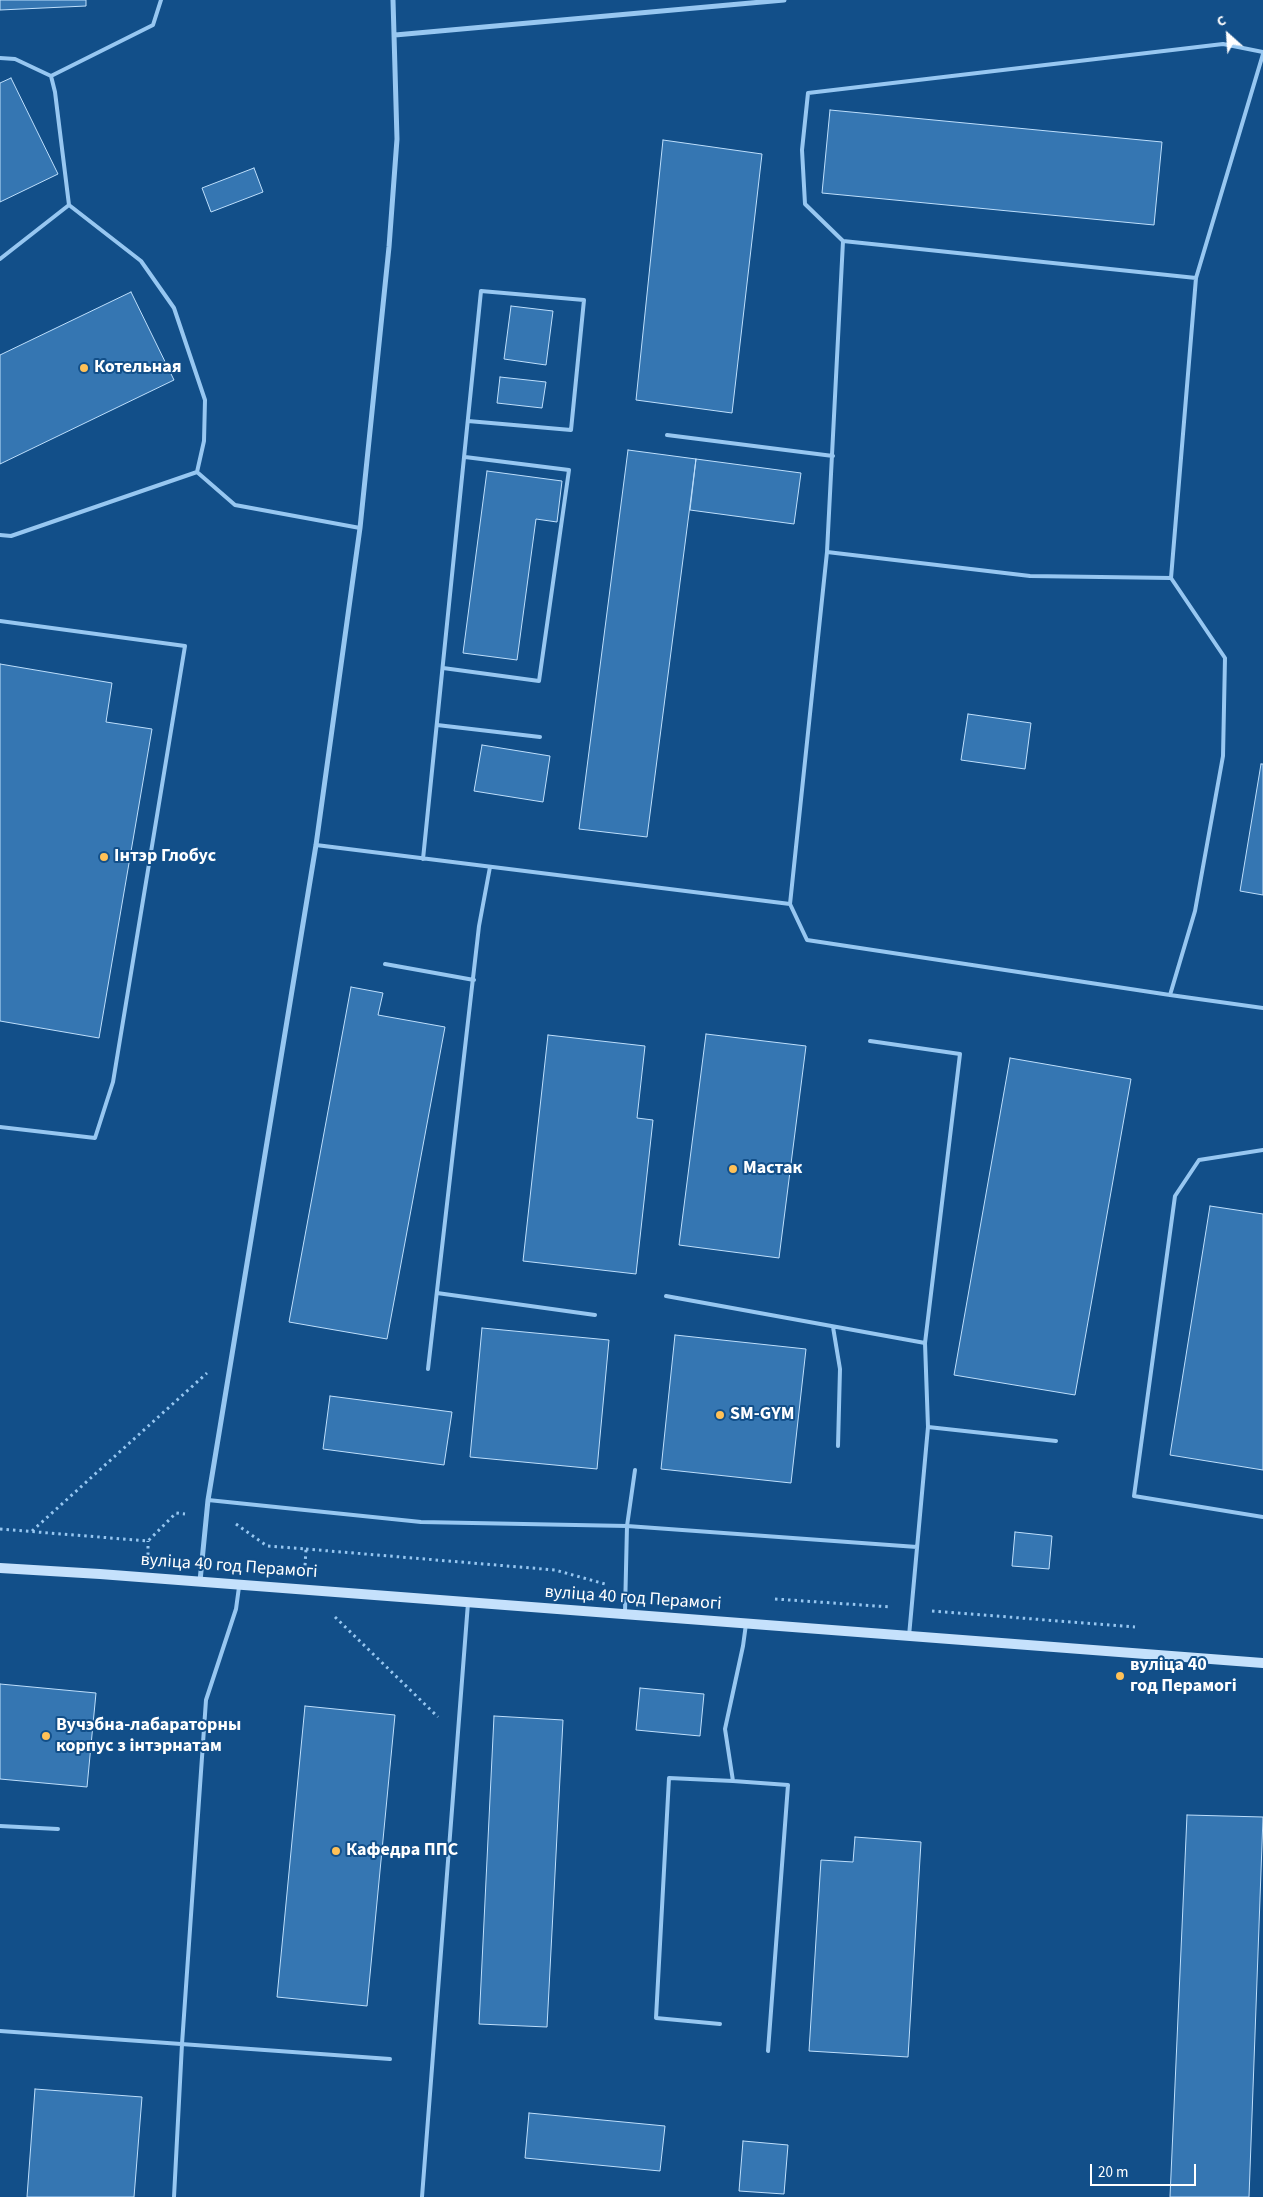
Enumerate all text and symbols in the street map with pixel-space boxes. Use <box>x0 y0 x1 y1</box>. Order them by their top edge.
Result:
north arrow <box>1203 10 1253 60</box>
text: С <box>1213 11 1229 32</box>
place label: Котельная <box>94 357 181 379</box>
marker: Котельная <box>78 362 90 374</box>
place label: Інтэр Глобус <box>114 846 216 868</box>
marker: Інтэр Глобус <box>98 851 110 863</box>
place label: Мастак <box>743 1158 802 1180</box>
marker: Мастак <box>727 1163 739 1175</box>
place label: SM-GYM <box>730 1404 794 1426</box>
marker: SM-GYM <box>714 1409 726 1421</box>
street label: вуліца 40 год Перамогі <box>140 1550 318 1584</box>
street label: вуліца 40 год Перамогі <box>544 1582 722 1616</box>
place label: вуліца 40 год Перамогі <box>1130 1655 1237 1698</box>
marker: вуліца 40 год Перамогі <box>1114 1670 1126 1682</box>
place label: Вучэбна-лабараторны корпус з інтэрнатам <box>56 1715 241 1758</box>
marker: Вучэбна-лабараторны корпус з інтэрнатам <box>40 1730 52 1742</box>
place label: Кафедра ППС <box>346 1840 458 1862</box>
marker: Кафедра ППС <box>330 1845 342 1857</box>
scale bar <box>1093 2154 1199 2186</box>
text: 20 m <box>1098 2162 1128 2183</box>

